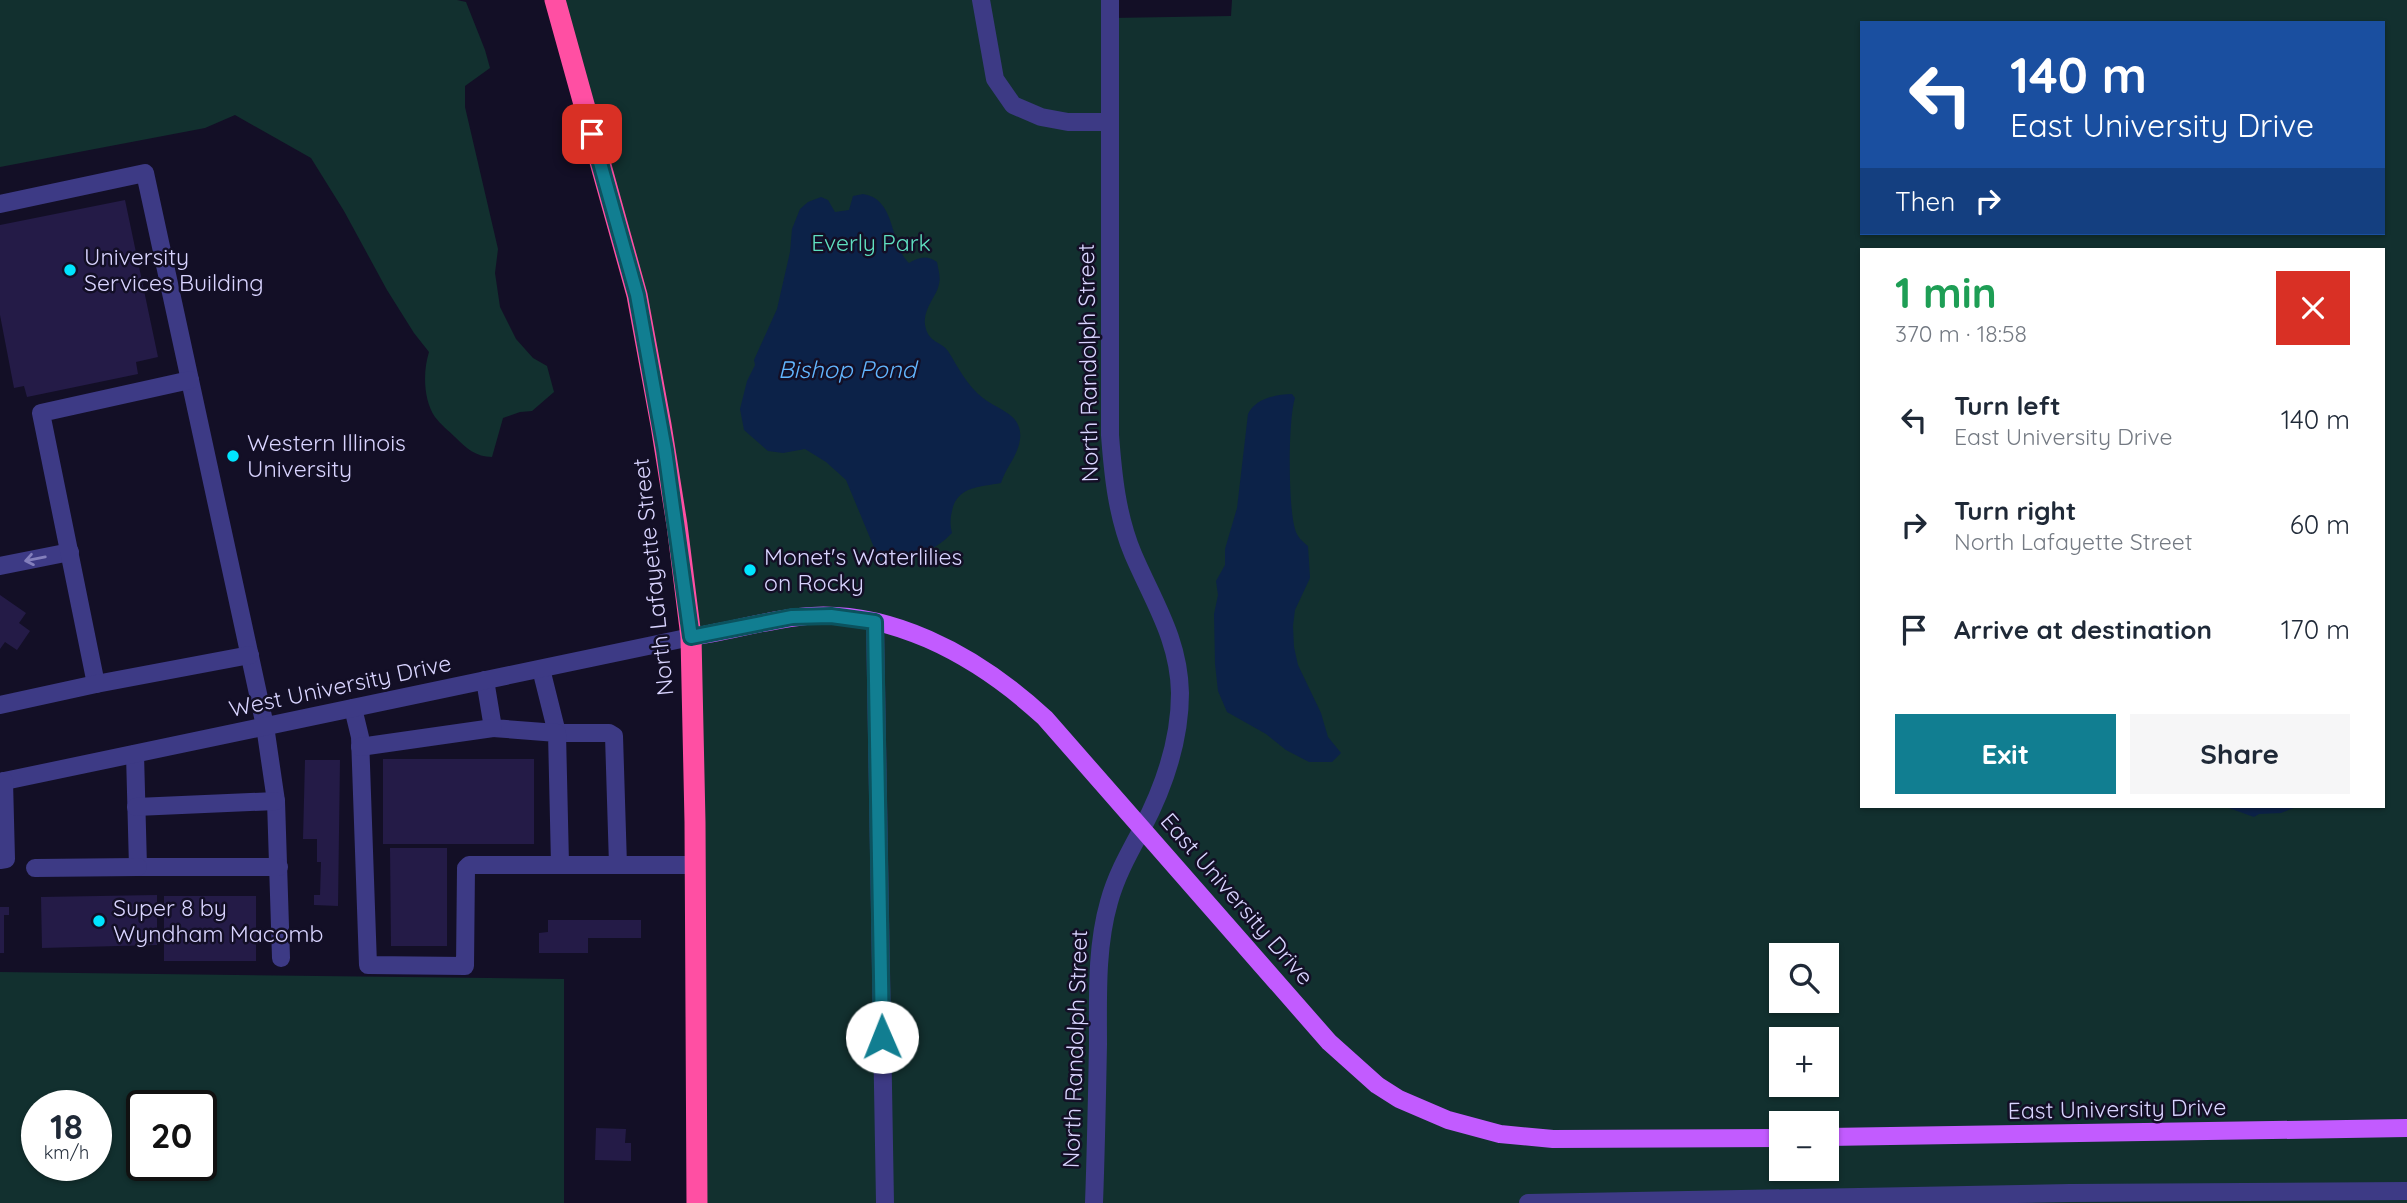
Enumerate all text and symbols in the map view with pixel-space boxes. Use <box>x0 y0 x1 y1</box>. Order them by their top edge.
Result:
text: 140 m <box>2010 44 2147 105</box>
icon: left <box>1895 49 1986 140</box>
pin <box>562 104 622 164</box>
text: East University Drive <box>2010 105 2314 145</box>
icon: arrive <box>573 115 611 153</box>
icon: right <box>1969 182 2007 220</box>
text: Then <box>1895 185 1955 218</box>
park label: Everly Park <box>811 228 931 257</box>
place label: University Services Building <box>84 242 264 297</box>
street label: North Randolph Street <box>1071 243 1104 483</box>
marker: University Services Building <box>62 262 78 278</box>
text: 1 min <box>1895 266 1997 319</box>
button: close <box>2276 271 2350 345</box>
text: 370 m · 18:58 <box>1895 319 2027 348</box>
water label: Bishop Pond <box>778 354 920 384</box>
text: Turn left <box>1954 389 2061 422</box>
icon: left <box>1895 401 1933 439</box>
text: 140 m <box>2281 403 2350 436</box>
text: East University Drive <box>1954 422 2173 451</box>
place label: Western Illinois University <box>247 428 406 483</box>
marker: Western Illinois University <box>225 448 241 464</box>
street label: North Lafayette Street <box>626 457 679 697</box>
text: Turn right <box>1954 494 2076 527</box>
icon: right <box>1895 506 1933 544</box>
text: 60 m <box>2290 508 2350 541</box>
text: North Lafayette Street <box>1954 527 2193 556</box>
place label: Monet's Waterlilies on Rocky <box>764 542 962 597</box>
one-way arrow <box>24 553 47 566</box>
marker: Monet's Waterlilies on Rocky <box>742 562 758 578</box>
icon: arrive <box>1895 611 1933 649</box>
text: Arrive at destination <box>1954 613 2212 646</box>
text: 170 m <box>2281 613 2350 646</box>
street label: West University Drive <box>226 648 454 723</box>
button: Exit <box>1895 714 2116 794</box>
button: Share <box>2130 714 2350 794</box>
street label: East University Drive <box>1155 807 1320 991</box>
place label: Super 8 by Wyndham Macomb <box>113 893 323 948</box>
marker: Super 8 by Wyndham Macomb <box>91 913 107 929</box>
street label: North Randolph Street <box>1056 929 1093 1169</box>
map controls <box>1769 943 1839 1181</box>
button: search <box>1769 943 1839 1013</box>
position arrow <box>845 1000 919 1074</box>
button: + <box>1769 1027 1839 1097</box>
speed limit sign: 20 <box>126 1090 217 1181</box>
street label: East University Drive <box>2007 1092 2227 1125</box>
text: 18 <box>50 1104 83 1148</box>
button: − <box>1769 1111 1839 1181</box>
text: km/h <box>44 1141 89 1164</box>

